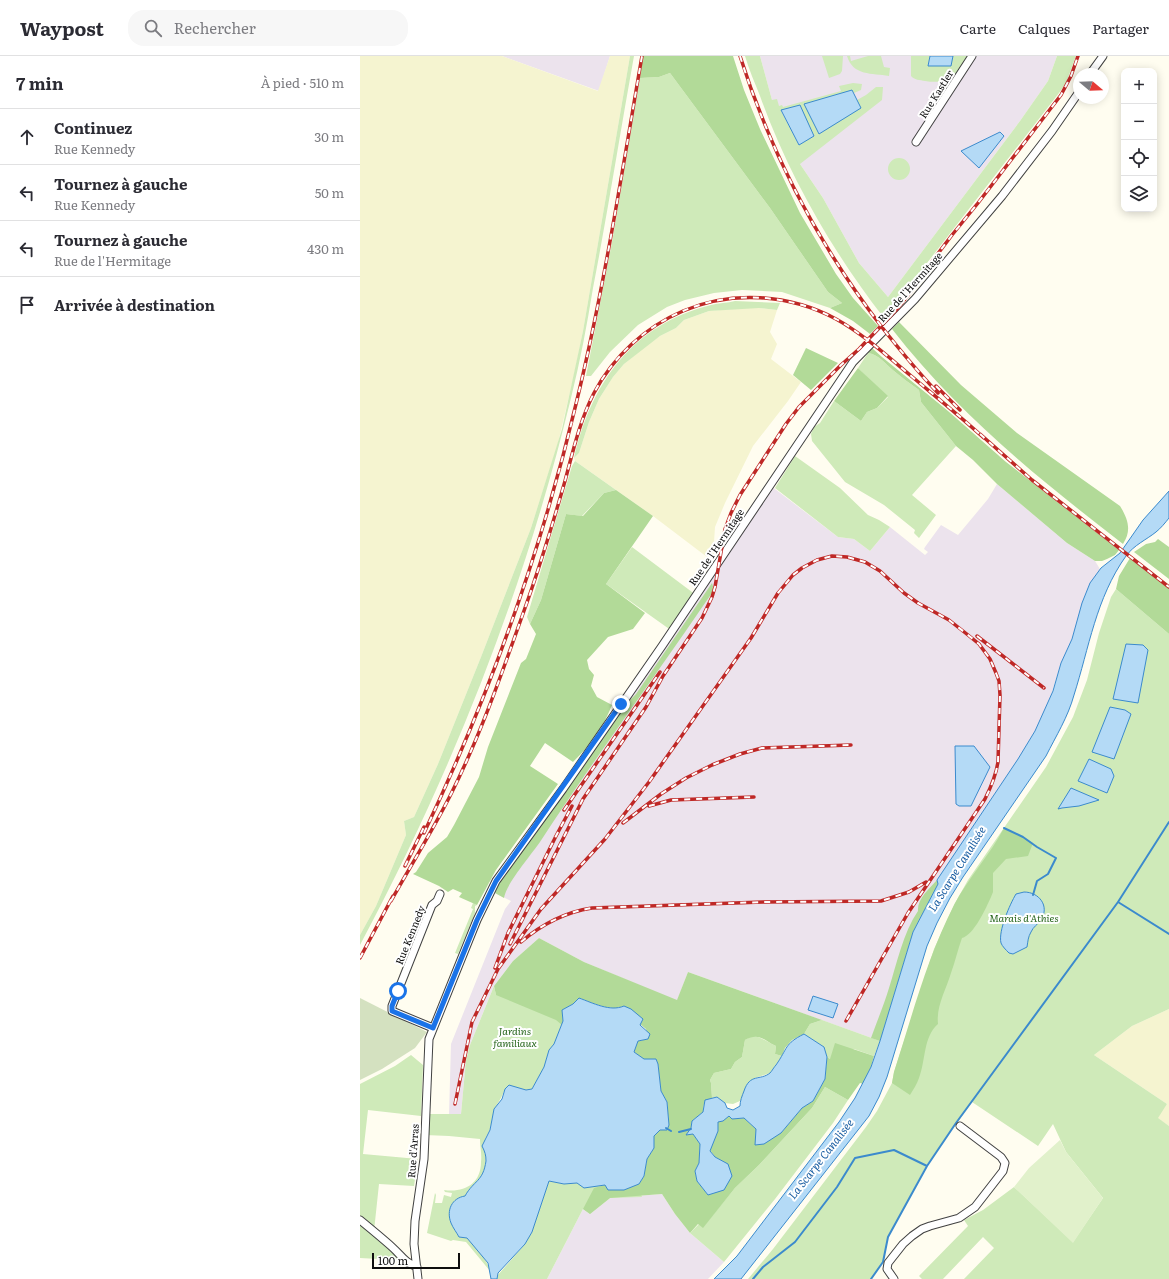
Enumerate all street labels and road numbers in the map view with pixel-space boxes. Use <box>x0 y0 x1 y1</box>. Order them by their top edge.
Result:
street label: Rue Kastler <box>915 66 957 121</box>
street label: Rue de l'Hermitage <box>874 248 945 325</box>
street label: Rue de l'Hermitage <box>684 505 747 588</box>
street label: Rue Kennedy <box>391 903 428 967</box>
street label: Rue d'Arras <box>403 1123 422 1179</box>

